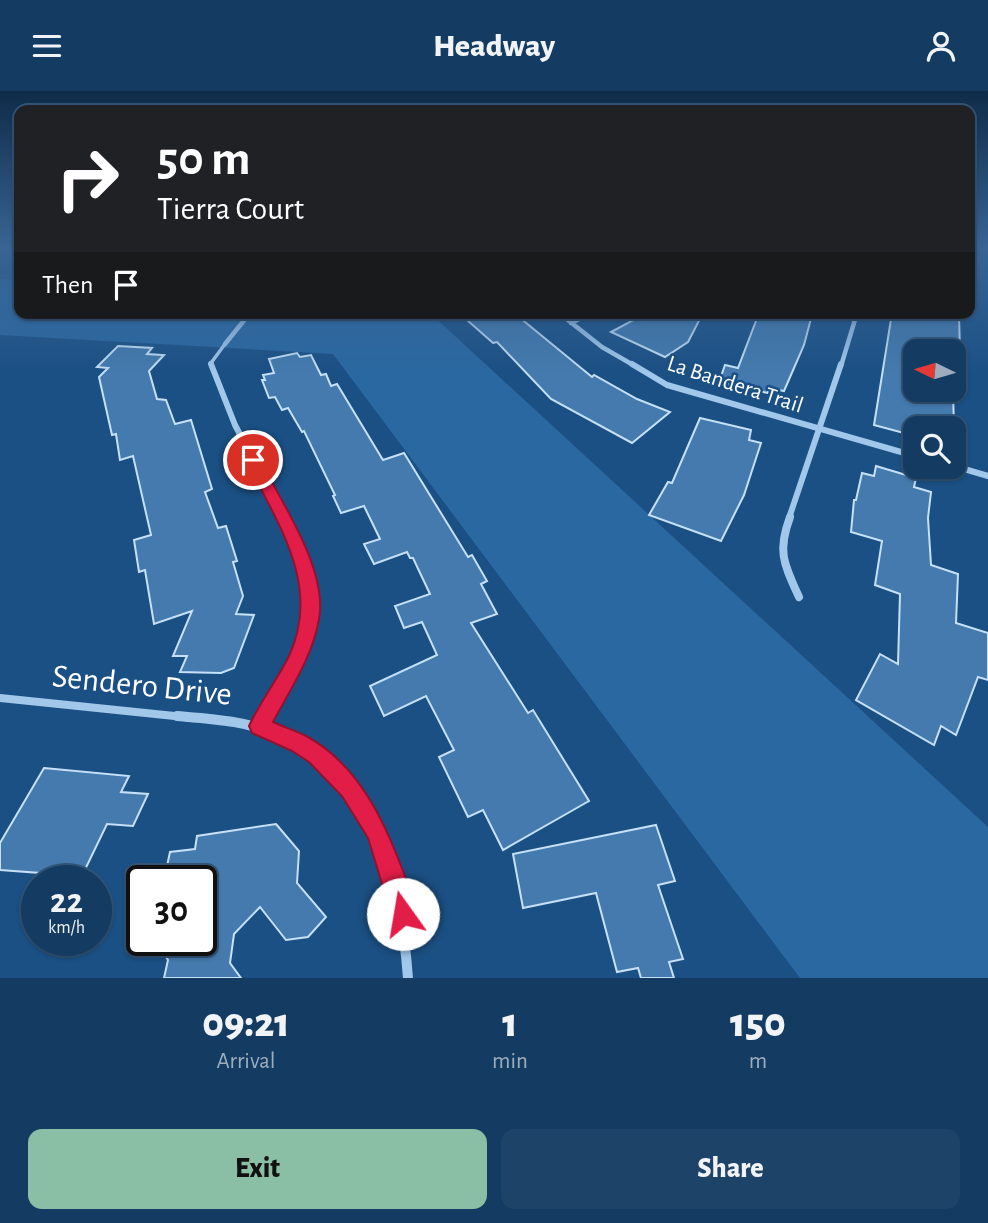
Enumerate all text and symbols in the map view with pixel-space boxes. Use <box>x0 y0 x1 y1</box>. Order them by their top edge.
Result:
icon: menu <box>28 27 66 65</box>
icon: person <box>922 27 960 65</box>
text: Headway <box>433 30 555 62</box>
icon: right <box>42 133 133 224</box>
text: 50 m <box>157 135 251 184</box>
text: Tierra Court <box>157 193 304 225</box>
icon: arrive <box>107 266 145 304</box>
text: Then <box>42 272 93 298</box>
north arrow <box>903 339 966 403</box>
map controls <box>903 339 966 479</box>
street label: La Bandera Trail <box>664 352 806 418</box>
button: search <box>903 416 966 479</box>
pin <box>223 430 283 490</box>
icon: arrive <box>234 441 272 479</box>
street label: Sendero Drive <box>51 660 233 712</box>
speed limit sign: 30 <box>126 865 217 956</box>
position arrow <box>366 877 440 951</box>
text: 22 <box>50 884 83 919</box>
text: km/h <box>48 919 85 937</box>
text: 09:21 <box>202 1002 290 1044</box>
text: 1 <box>502 1002 518 1044</box>
text: 150 <box>730 1002 786 1044</box>
text: Arrival <box>216 1050 276 1073</box>
text: min <box>492 1050 528 1073</box>
text: m <box>749 1050 767 1073</box>
button: Exit <box>28 1129 487 1209</box>
button: Share <box>501 1129 960 1209</box>

